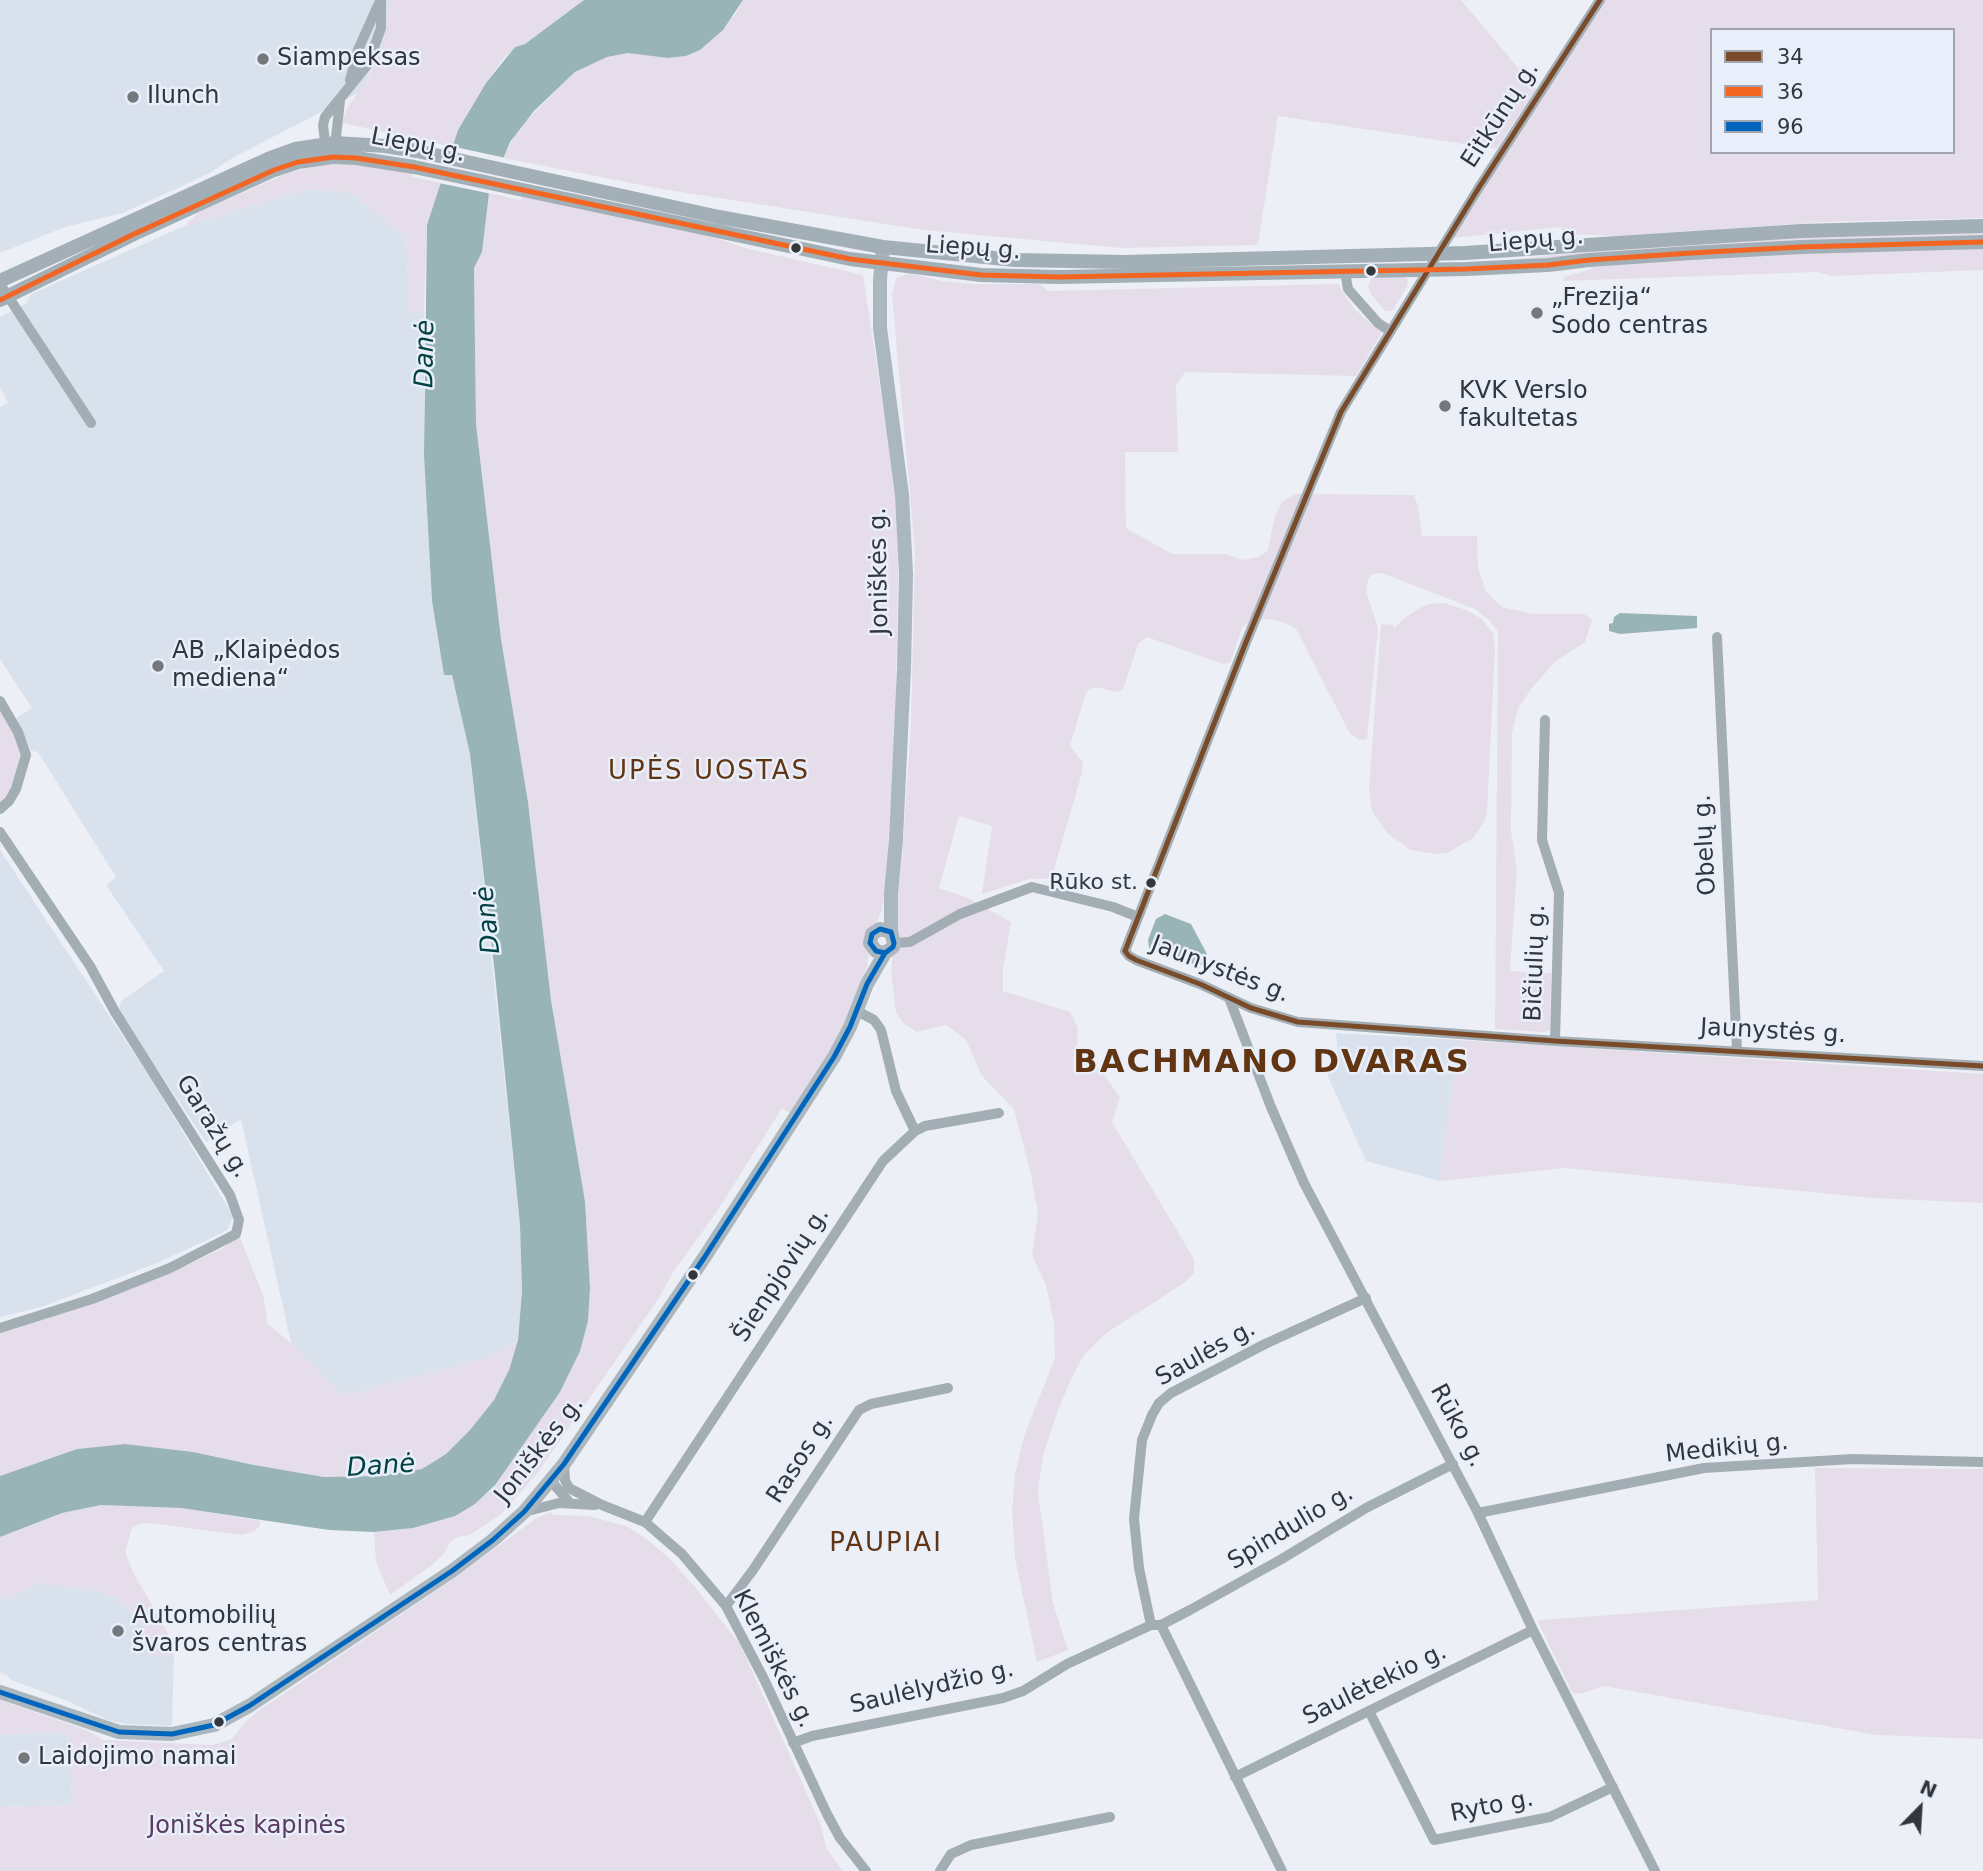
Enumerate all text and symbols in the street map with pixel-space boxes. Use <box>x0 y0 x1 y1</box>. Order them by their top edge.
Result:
legend <box>1710 28 1955 154</box>
place label: Siampeksas <box>277 45 421 73</box>
text: 34 <box>1777 45 1804 69</box>
marker: Siampeksas <box>255 51 271 67</box>
street label: Eitkūnų g. <box>1456 56 1546 174</box>
text: 36 <box>1777 80 1804 104</box>
place label: Ilunch <box>147 83 220 111</box>
marker: Ilunch <box>125 89 141 105</box>
text: 96 <box>1777 115 1804 139</box>
street label: Liepų g. <box>368 123 468 169</box>
street label: Liepų g. <box>1487 222 1585 260</box>
street label: Liepų g. <box>924 231 1022 267</box>
unlabelled marker <box>789 241 803 255</box>
unlabelled marker <box>1364 264 1378 278</box>
place label: „Frezija“ Sodo centras <box>1551 285 1708 341</box>
marker: „Frezija“ Sodo centras <box>1529 305 1545 321</box>
water label: Danė <box>410 320 442 388</box>
place label: KVK Verslo fakultetas <box>1459 378 1588 434</box>
marker: KVK Verslo fakultetas <box>1437 398 1453 414</box>
street label: Joniškės g. <box>864 507 896 635</box>
place label: AB „Klaipėdos mediena“ <box>172 638 340 694</box>
marker: AB „Klaipėdos mediena“ <box>150 658 166 674</box>
district label: UPĖS UOSTAS <box>609 756 809 788</box>
street label: Obelų g. <box>1689 794 1723 896</box>
place label: Rūko st. <box>1049 870 1138 896</box>
marker: Rūko st. <box>1144 876 1158 890</box>
water label: Danė <box>470 884 508 956</box>
street label: Bičiulių g. <box>1520 904 1552 1022</box>
street label: Jaunystės g. <box>1147 930 1293 1010</box>
street label: Jaunystės g. <box>1699 1014 1847 1050</box>
district label: BACHMANO DVARAS <box>1075 1045 1469 1083</box>
street label: Garažų g. <box>169 1070 255 1184</box>
street label: Šienpjovių g. <box>728 1202 836 1348</box>
unlabelled marker <box>686 1268 700 1282</box>
street label: Saulės g. <box>1151 1315 1261 1393</box>
street label: Rūko g. <box>1423 1379 1491 1473</box>
street label: Joniškės g. <box>489 1391 591 1509</box>
street label: Rasos g. <box>761 1409 841 1509</box>
street label: Medikių g. <box>1664 1428 1790 1470</box>
water label: Danė <box>346 1449 416 1485</box>
street label: Spindulio g. <box>1223 1479 1359 1577</box>
district label: PAUPIAI <box>830 1528 942 1560</box>
street label: Klemiškės g. <box>726 1585 820 1733</box>
place label: Automobilių švaros centras <box>132 1603 307 1659</box>
marker: Automobilių švaros centras <box>110 1623 126 1639</box>
street label: Saulėtekio g. <box>1298 1638 1452 1732</box>
street label: Saulėlydžio g. <box>847 1655 1017 1721</box>
unlabelled marker <box>212 1715 226 1729</box>
place label: Laidojimo namai <box>38 1744 236 1772</box>
marker: Laidojimo namai <box>16 1750 32 1766</box>
north arrow <box>1885 1773 1955 1843</box>
text: N <box>1917 1776 1940 1802</box>
street label: Ryto g. <box>1448 1785 1536 1829</box>
park label: Joniškės kapinės <box>148 1813 346 1841</box>

